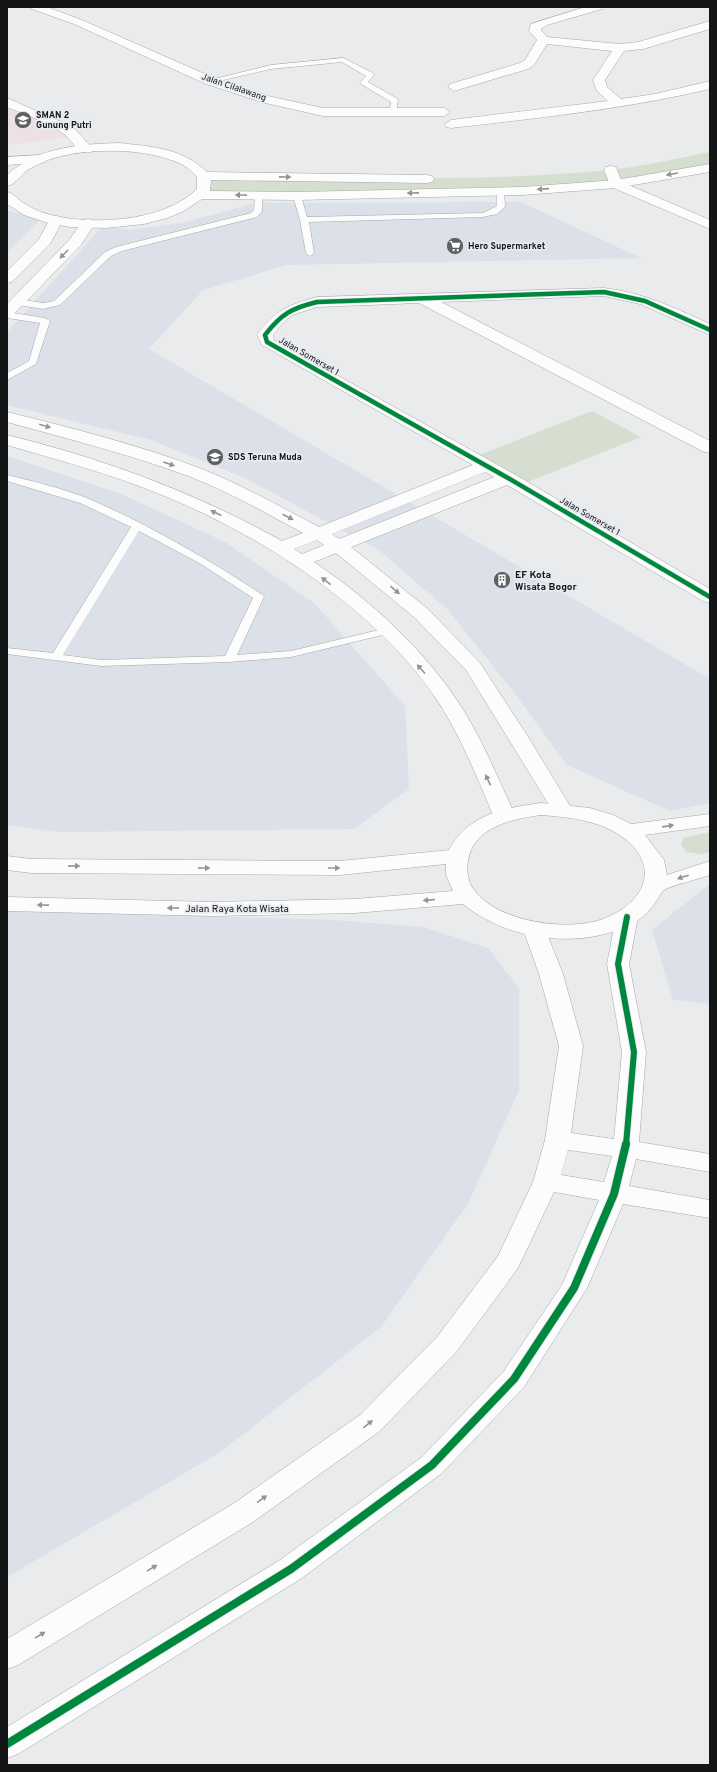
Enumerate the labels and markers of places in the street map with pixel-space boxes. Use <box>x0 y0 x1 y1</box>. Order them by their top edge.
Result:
school or university icon: SMAN 2 Gunung Putri <box>13 110 33 130</box>
place label: SMAN 2 Gunung Putri <box>36 110 91 131</box>
supermarket icon: Hero Supermarket <box>445 236 465 256</box>
place label: Hero Supermarket <box>468 241 546 252</box>
school or university icon: SDS Teruna Muda <box>205 447 225 467</box>
place label: SDS Teruna Muda <box>228 452 302 463</box>
place label: EF Kota Wisata Bogor <box>515 569 577 594</box>
building icon: EF Kota Wisata Bogor <box>492 570 512 590</box>

